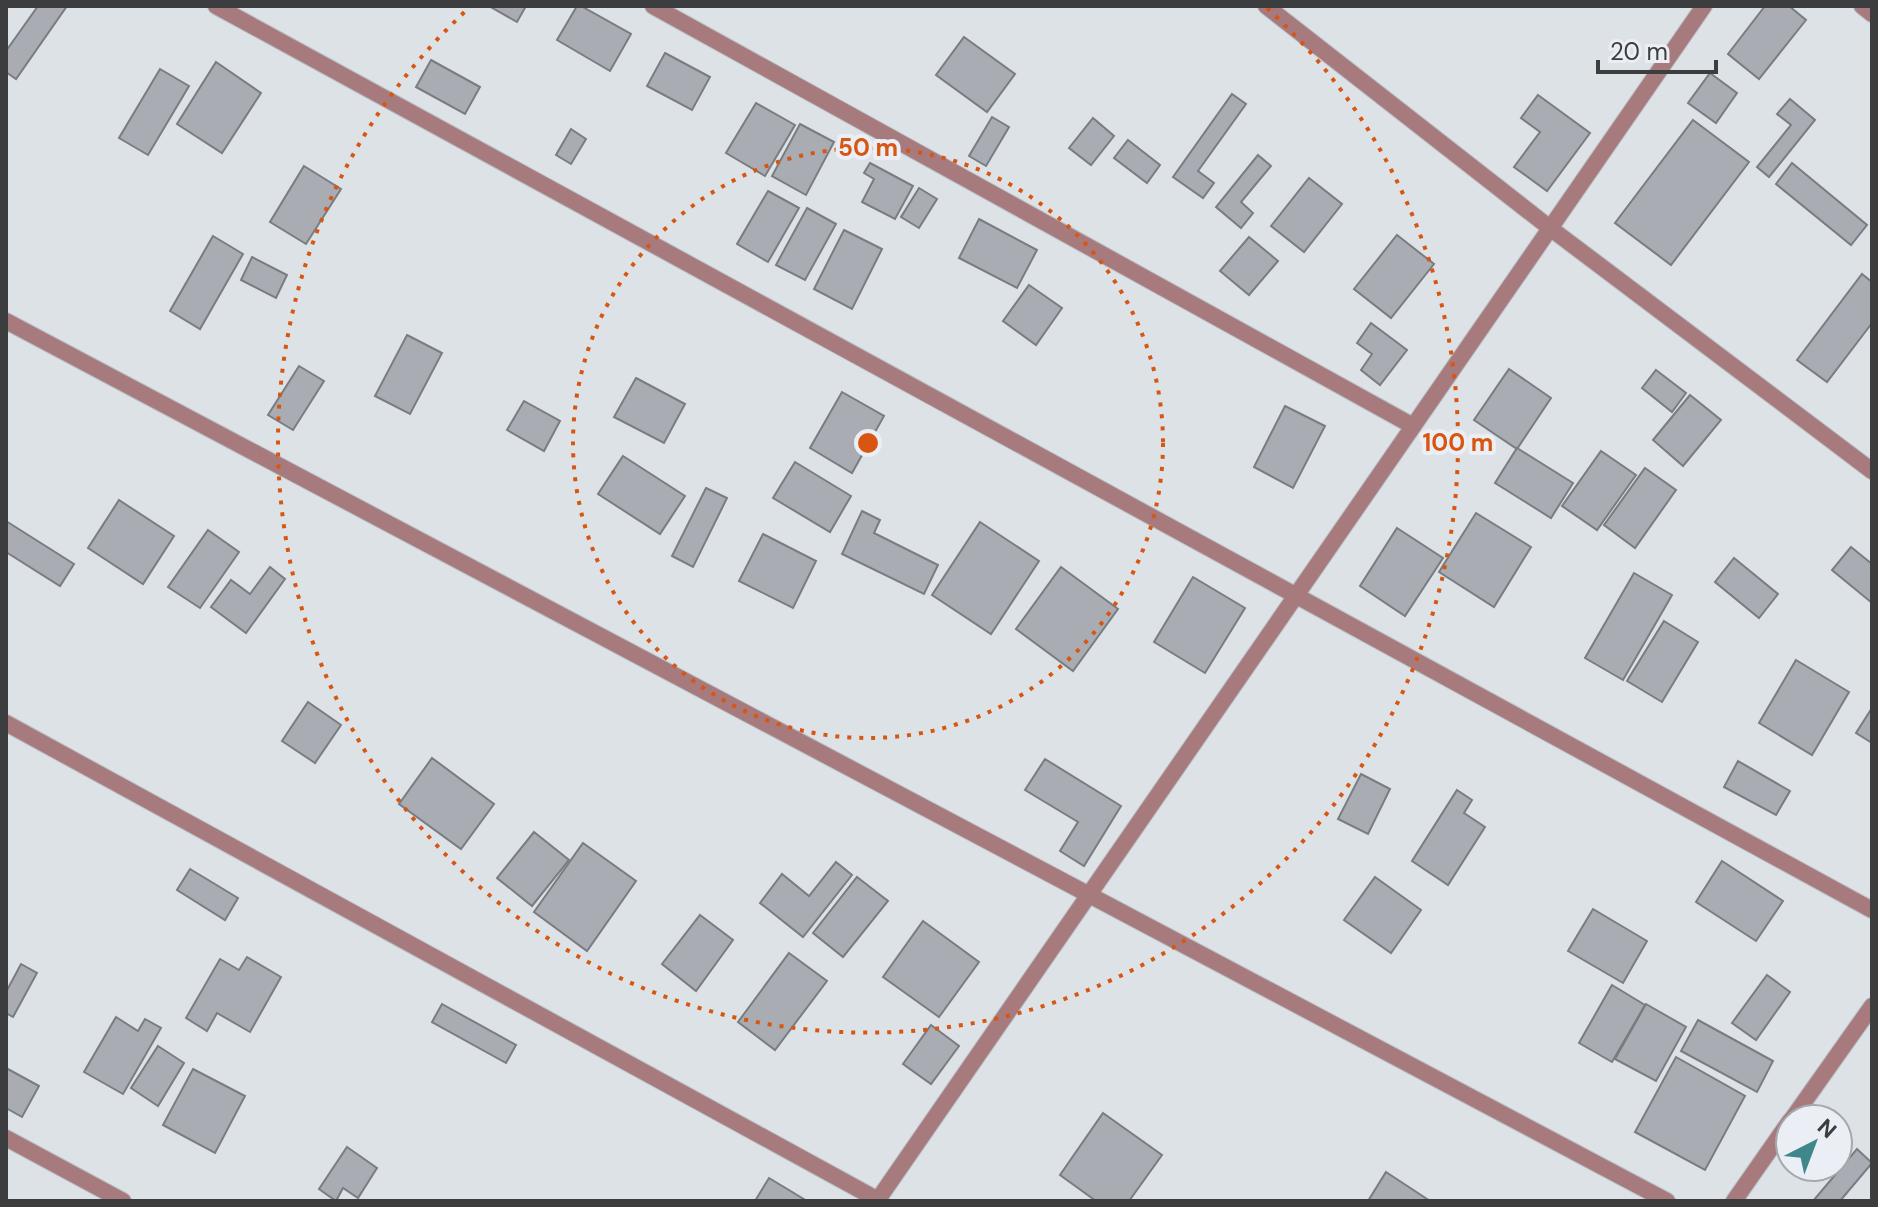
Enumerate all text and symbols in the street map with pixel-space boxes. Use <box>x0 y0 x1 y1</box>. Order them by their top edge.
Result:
scale bar <box>1598 24 1716 74</box>
text: 20 m <box>1610 36 1668 67</box>
text: 50 m <box>838 132 898 163</box>
text: 100 m <box>1423 427 1493 458</box>
centre of rings <box>854 429 882 457</box>
north arrow <box>1774 1103 1854 1183</box>
text: N <box>1811 1112 1843 1145</box>

